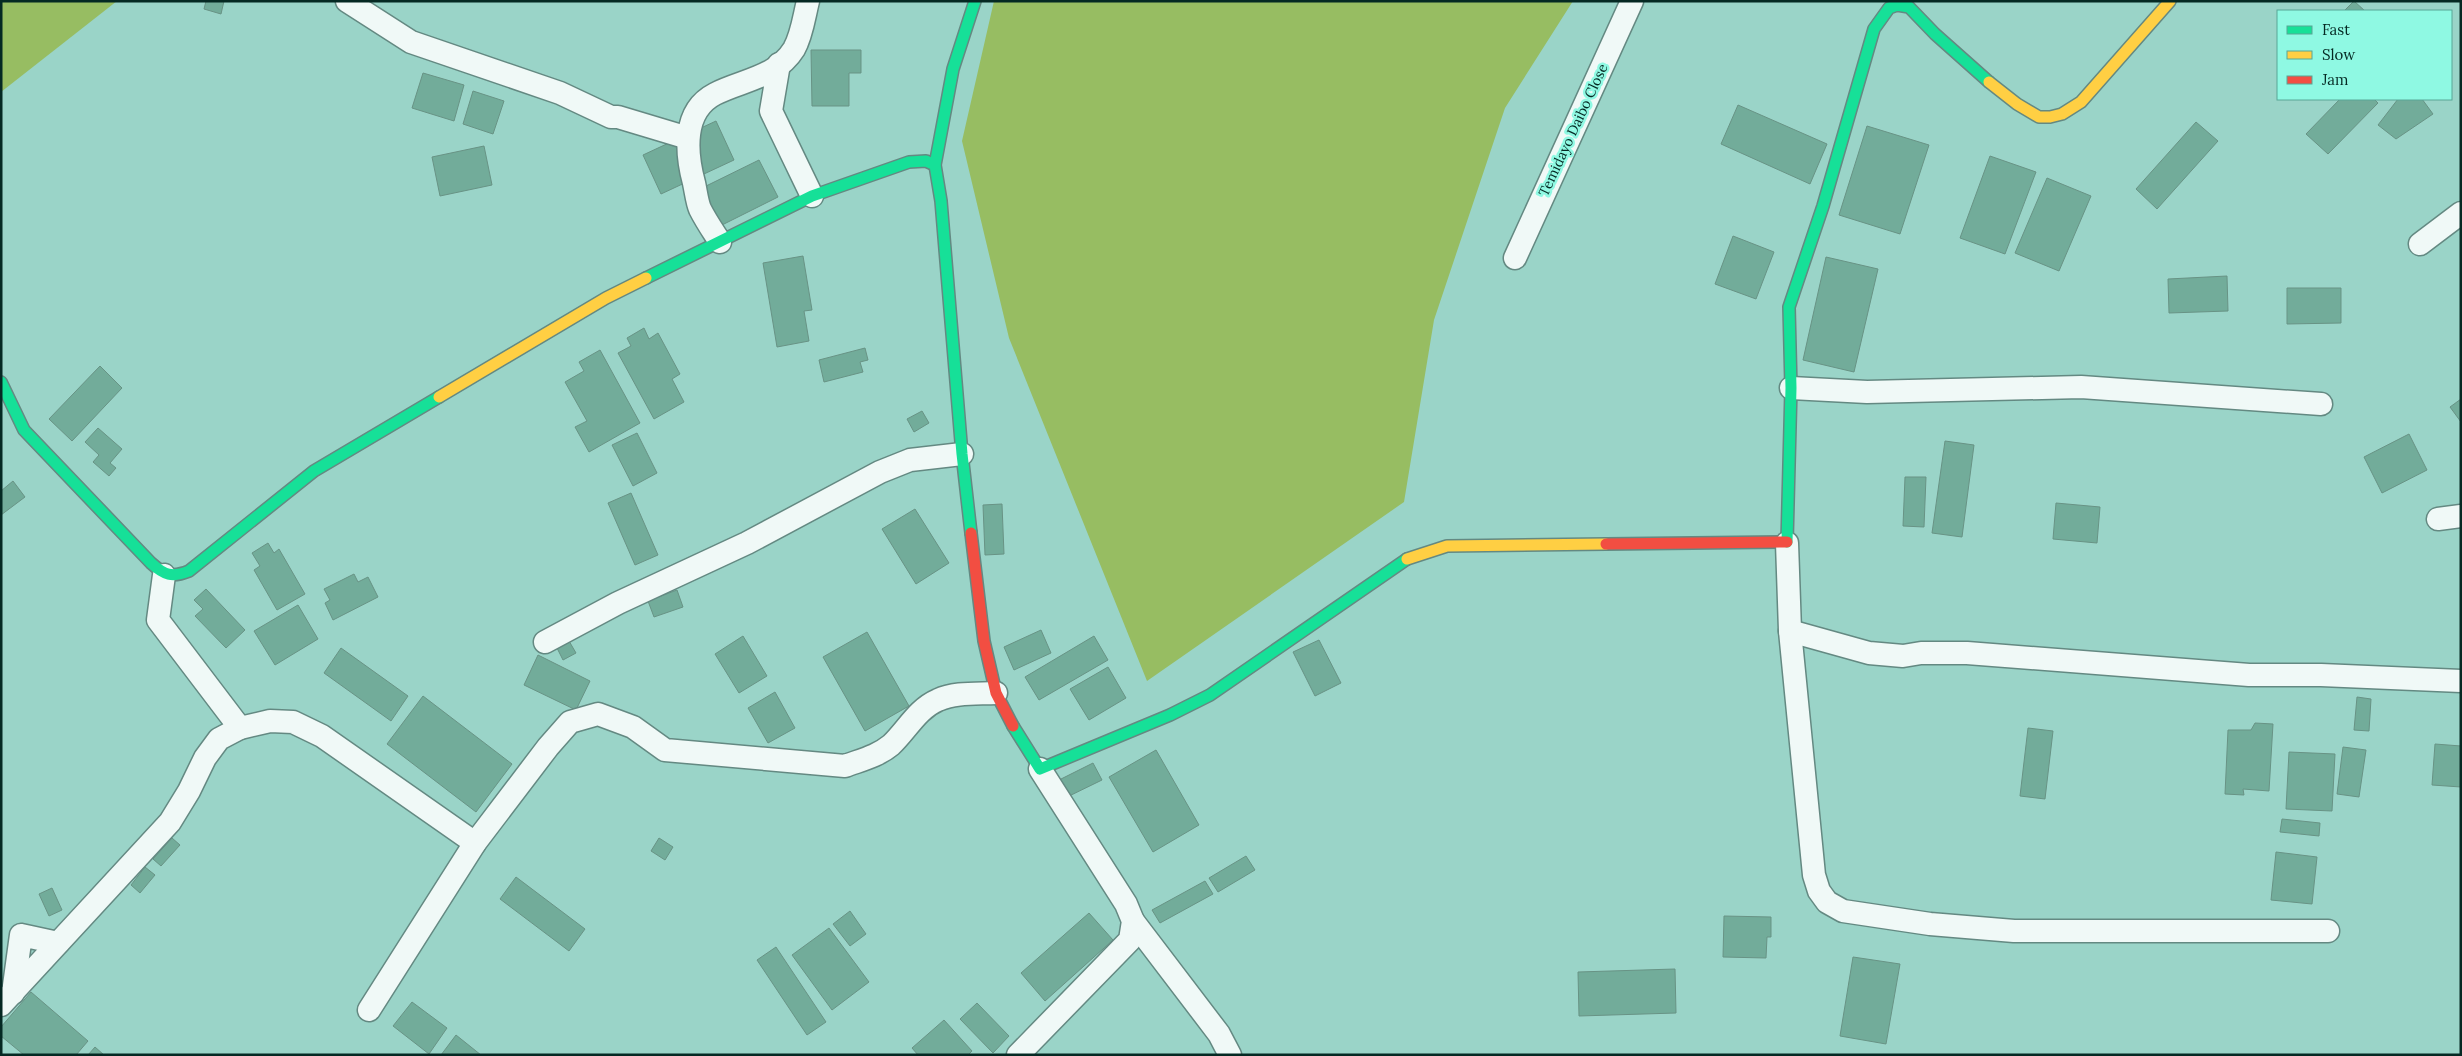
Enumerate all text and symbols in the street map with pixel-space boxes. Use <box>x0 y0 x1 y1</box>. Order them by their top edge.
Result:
legend <box>2277 10 2452 100</box>
text: Fast <box>2322 20 2350 39</box>
text: Slow <box>2322 45 2355 64</box>
street label: Temidayo Daibo Close <box>1534 60 1612 199</box>
text: Jam <box>2321 70 2349 89</box>

